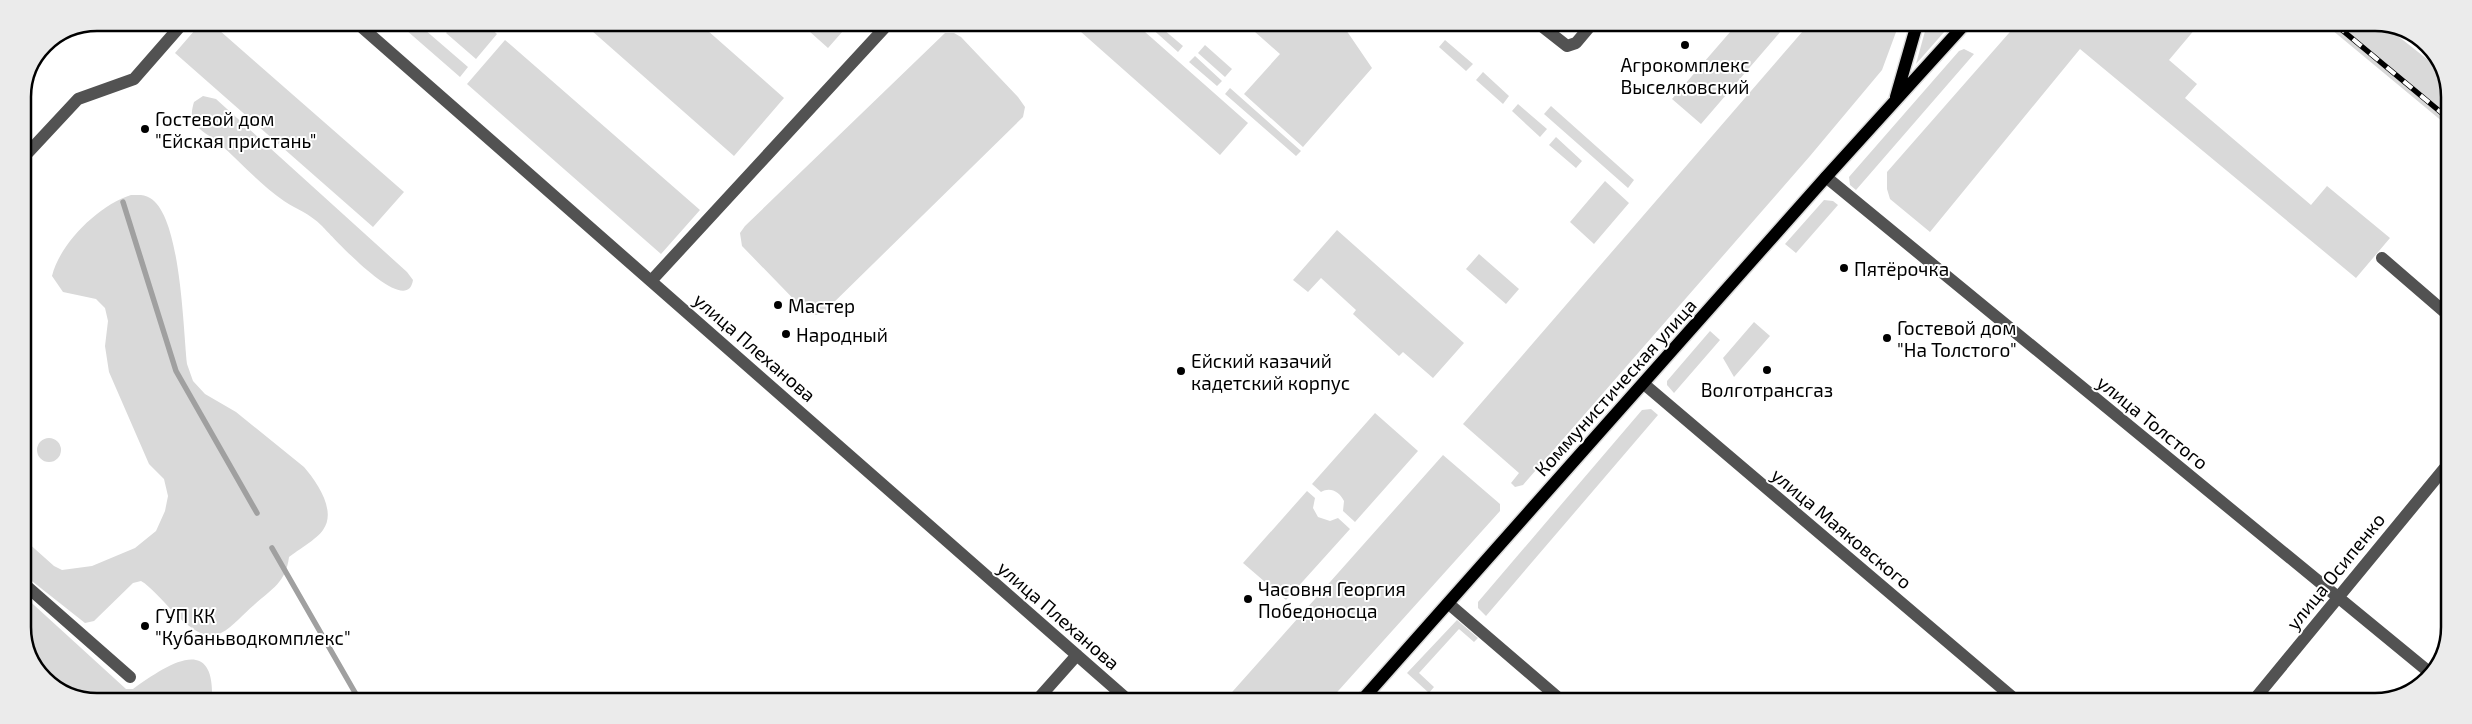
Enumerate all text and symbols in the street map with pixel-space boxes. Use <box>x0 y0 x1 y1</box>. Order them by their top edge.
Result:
marker: Агрокомплекс Выселковский <box>1679 39 1691 51</box>
place label: Агрокомплекс Выселковский <box>1620 53 1750 98</box>
place label: Гостевой дом "Ейская пристань" <box>155 107 316 152</box>
marker: Гостевой дом "Ейская пристань" <box>139 123 151 135</box>
place label: Пятёрочка <box>1854 257 1949 280</box>
marker: Пятёрочка <box>1838 262 1850 274</box>
street label: улица Плеханова <box>689 288 821 407</box>
place label: Мастер <box>788 294 855 317</box>
street label: Коммунистическая улица <box>1529 294 1701 481</box>
marker: Мастер <box>772 299 784 311</box>
place label: Гостевой дом "На Толстого" <box>1897 316 2017 361</box>
place label: Народный <box>796 323 888 346</box>
marker: Народный <box>780 328 792 340</box>
marker: Гостевой дом "На Толстого" <box>1881 332 1893 344</box>
place label: Ейский казачий кадетский корпус <box>1191 349 1350 395</box>
marker: Волготрансгаз <box>1761 364 1773 376</box>
marker: Ейский казачий кадетский корпус <box>1175 365 1187 377</box>
street label: улица Толстого <box>2092 370 2213 475</box>
place label: Волготрансгаз <box>1701 378 1833 401</box>
street label: улица Маяковского <box>1767 463 1917 594</box>
street label: улица Осипенко <box>2281 508 2390 635</box>
street label: улица Плеханова <box>993 556 1125 675</box>
place label: Часовня Георгия Победоносца <box>1258 577 1406 622</box>
marker: Часовня Георгия Победоносца <box>1242 593 1254 605</box>
place label: ГУП КК "Кубаньводкомплекс" <box>155 604 351 650</box>
marker: ГУП КК "Кубаньводкомплекс" <box>139 620 151 632</box>

